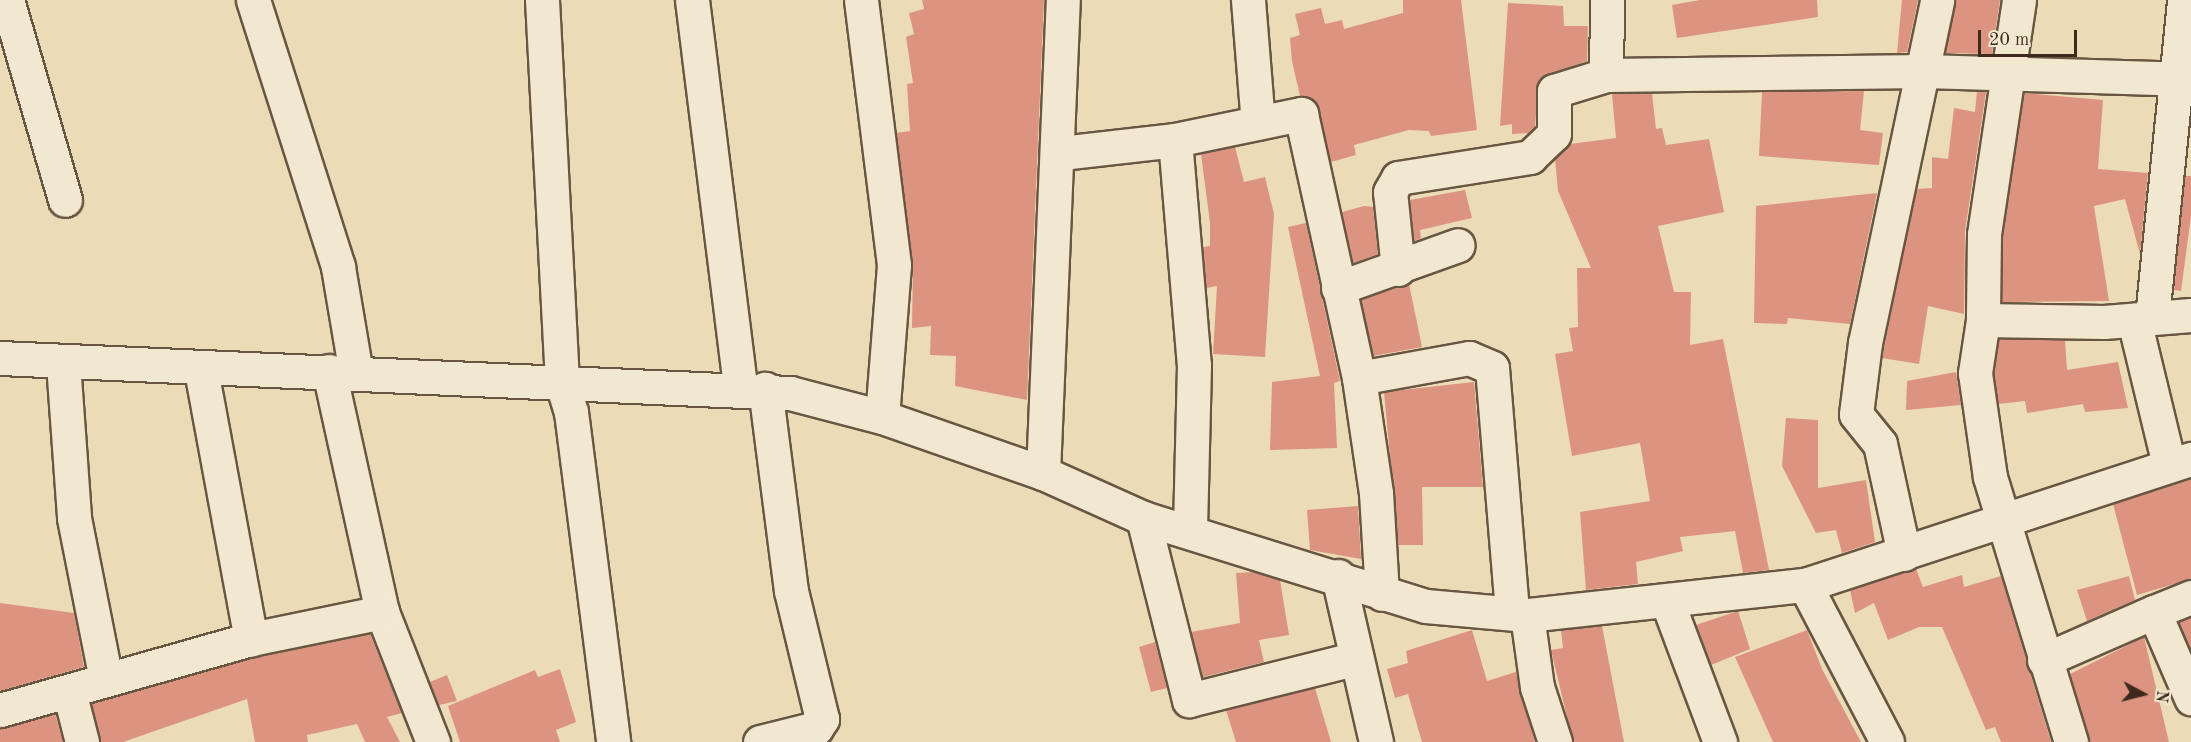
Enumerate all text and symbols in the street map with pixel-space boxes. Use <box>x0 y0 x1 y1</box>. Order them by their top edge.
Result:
scale bar <box>1981 18 2080 56</box>
text: 20 m <box>1989 31 2029 49</box>
north arrow <box>2113 664 2173 724</box>
text: N <box>2152 689 2170 703</box>

